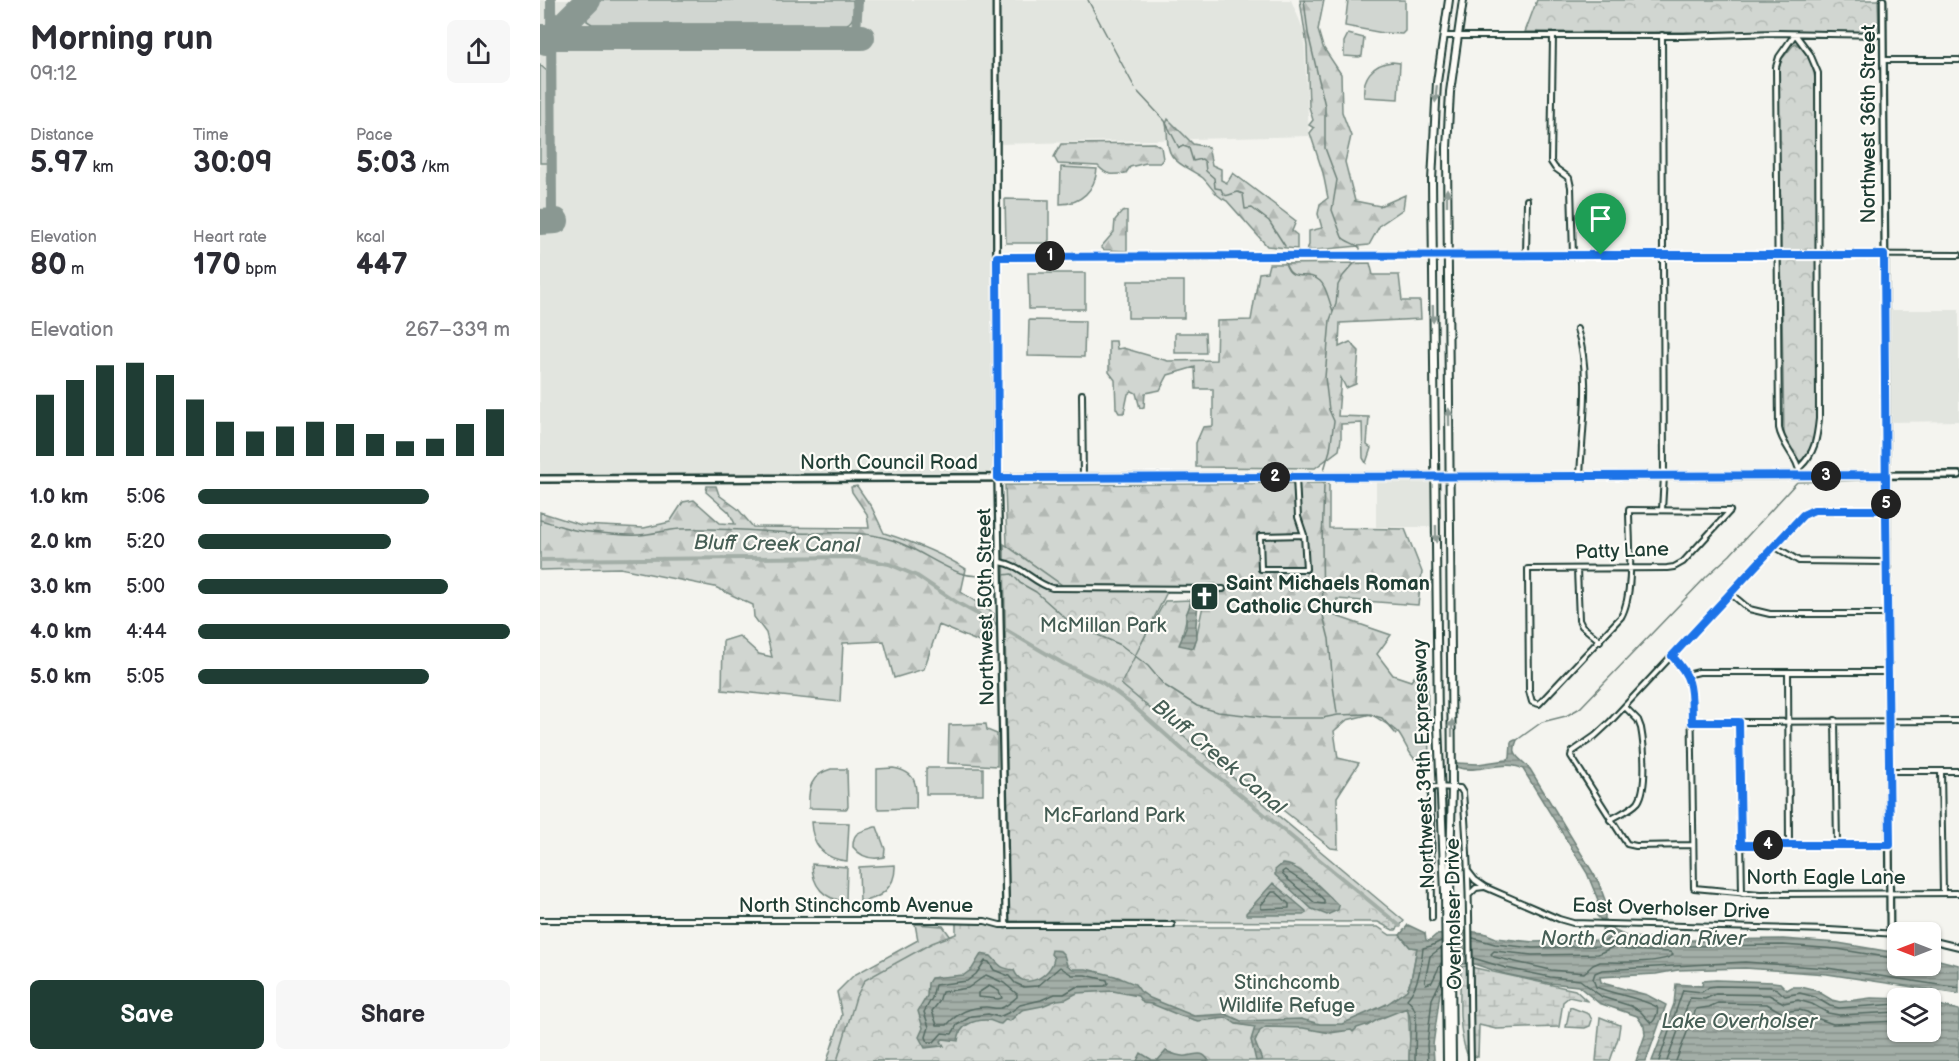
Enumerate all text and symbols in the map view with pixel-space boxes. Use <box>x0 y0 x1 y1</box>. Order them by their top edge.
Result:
text: Morning run <box>30 19 213 59</box>
button: share <box>447 20 510 83</box>
street label: Northwest 36th Street <box>1857 24 1881 224</box>
text: 09:12 <box>30 62 77 86</box>
one-way arrow <box>1431 84 1441 103</box>
text: Distance <box>30 126 94 145</box>
text: Time <box>193 126 228 145</box>
text: Pace <box>356 126 392 145</box>
text: 5.97 <box>30 145 88 181</box>
text: 30:09 <box>193 145 273 181</box>
text: 5:03 <box>356 145 417 181</box>
text: km <box>88 158 113 177</box>
text: /km <box>417 158 449 177</box>
one-way arrow <box>1442 188 1451 207</box>
pin <box>1575 193 1626 255</box>
icon: arrive <box>1584 202 1617 235</box>
text: Elevation <box>30 228 97 247</box>
text: Heart rate <box>193 228 267 247</box>
text: kcal <box>356 228 385 247</box>
pin: 1 <box>1035 241 1065 271</box>
text: 1 <box>1047 246 1053 265</box>
text: 80 <box>30 247 67 283</box>
text: 170 <box>193 247 241 283</box>
text: 447 <box>356 247 408 283</box>
text: m <box>67 260 84 279</box>
text: bpm <box>241 260 277 279</box>
one-way arrow <box>1429 304 1438 323</box>
text: Elevation <box>30 318 113 342</box>
text: 267–339 m <box>405 318 510 342</box>
one-way arrow <box>1444 408 1454 427</box>
street label: North Council Road <box>800 451 978 475</box>
pin: 3 <box>1811 461 1841 491</box>
pin: 2 <box>1260 462 1290 492</box>
text: 3 <box>1821 466 1831 485</box>
text: 2 <box>1270 467 1280 486</box>
text: 1.0 km <box>30 485 88 509</box>
text: 5:06 <box>126 485 165 509</box>
pin: 5 <box>1871 489 1901 519</box>
text: 5 <box>1881 494 1891 513</box>
street label: Northwest 50th Street <box>972 508 1000 706</box>
one-way arrow <box>1431 525 1441 544</box>
text: 2.0 km <box>30 530 92 554</box>
text: 5:20 <box>126 530 165 554</box>
water label: Bluff Creek Canal <box>694 530 861 558</box>
street label: Patty Lane <box>1575 537 1669 565</box>
place label: Saint Michaels Roman Catholic Church <box>1226 572 1430 619</box>
text: 3.0 km <box>30 575 91 599</box>
text: 5:00 <box>126 575 165 599</box>
church icon: Saint Michaels Roman Catholic Church <box>1189 580 1221 612</box>
park label: McMillan Park <box>1040 614 1167 638</box>
text: 4.0 km <box>30 620 92 644</box>
text: 4:44 <box>126 620 167 644</box>
street label: Northwest 39th Expressway <box>1408 639 1440 889</box>
text: 5.0 km <box>30 665 91 689</box>
text: 5:05 <box>126 665 165 689</box>
water label: Bluff Creek Canal <box>1147 694 1292 821</box>
one-way arrow <box>1447 718 1457 737</box>
park label: McFarland Park <box>1043 804 1185 828</box>
pin: 4 <box>1753 830 1783 860</box>
text: 4 <box>1763 835 1773 854</box>
street label: Overholser Drive <box>1441 838 1467 990</box>
street label: North Eagle Lane <box>1746 866 1906 890</box>
street label: North Stinchcomb Avenue <box>739 894 973 918</box>
street label: East Overholser Drive <box>1572 894 1770 924</box>
north arrow <box>1887 922 1941 976</box>
map controls <box>1887 922 1941 1042</box>
water label: North Canadian River <box>1540 926 1747 951</box>
park label: Stinchcomb Wildlife Refuge <box>1219 971 1355 1018</box>
button: Save <box>30 980 264 1049</box>
button: Share <box>276 980 510 1049</box>
button: layers <box>1887 988 1941 1042</box>
water label: Lake Overholser <box>1661 1009 1818 1034</box>

